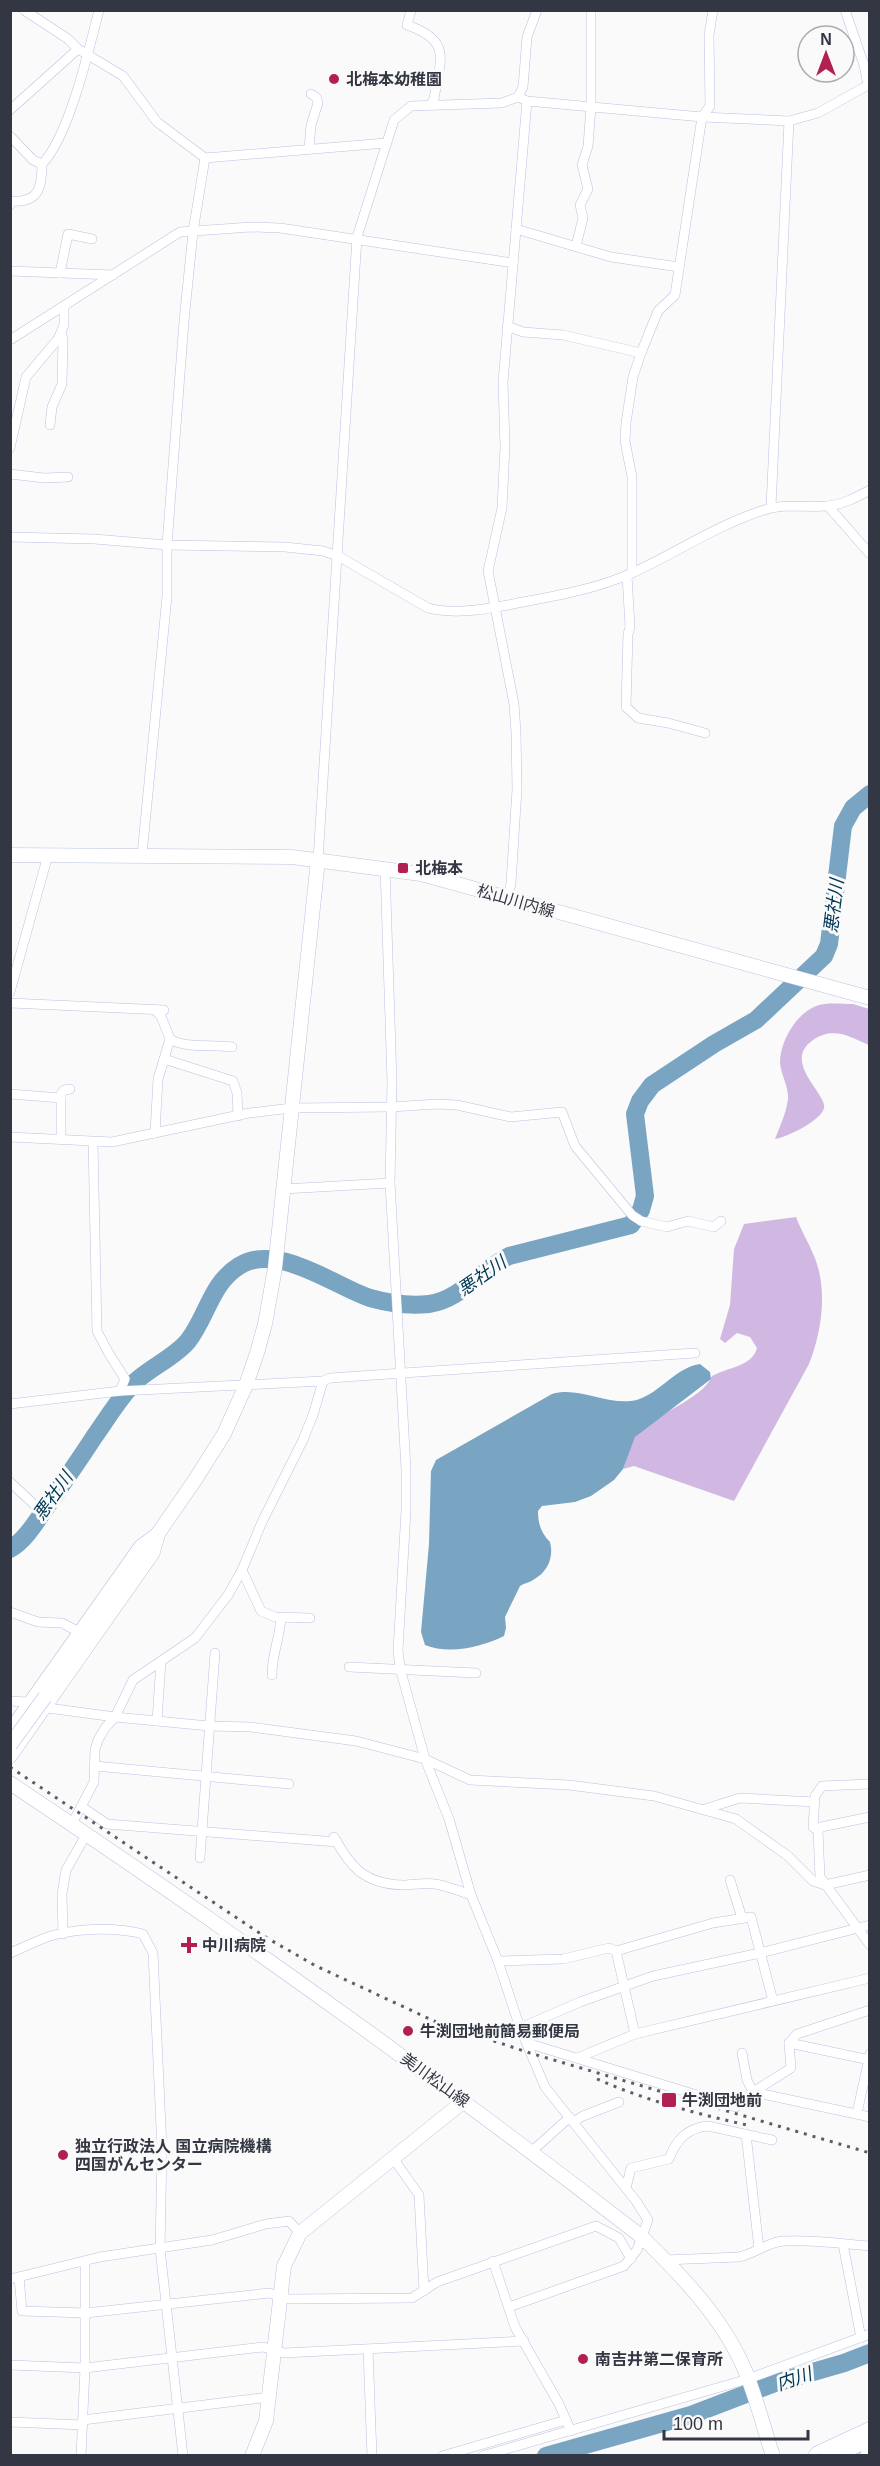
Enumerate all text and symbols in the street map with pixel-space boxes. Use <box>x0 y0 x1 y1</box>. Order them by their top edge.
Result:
north arrow <box>796 24 856 84</box>
text: N <box>820 31 832 48</box>
place label: 北梅本幼稚園 <box>346 71 442 88</box>
marker: 北梅本幼稚園 <box>327 72 341 86</box>
place label: 北梅本 <box>415 860 463 877</box>
marker: 北梅本 <box>396 861 410 875</box>
water label: 悪社川 <box>821 876 847 934</box>
street label: 松山川内線 <box>475 882 557 920</box>
water label: 悪社川 <box>454 1251 511 1300</box>
water label: 悪社川 <box>29 1467 78 1524</box>
marker: 中川病院 <box>180 1936 198 1954</box>
place label: 中川病院 <box>202 1937 266 1954</box>
place label: 牛渕団地前簡易郵便局 <box>420 2022 580 2040</box>
marker: 牛渕団地前簡易郵便局 <box>401 2024 415 2038</box>
street label: 美川松山線 <box>398 2050 472 2110</box>
marker: 牛渕団地前 <box>660 2091 678 2109</box>
place label: 牛渕団地前 <box>682 2091 762 2109</box>
place label: 独立行政法人 国立病院機構 四国がんセンター <box>75 2137 271 2173</box>
marker: 独立行政法人 国立病院機構 四国がんセンター <box>56 2148 70 2162</box>
place label: 南吉井第二保育所 <box>595 2350 723 2368</box>
marker: 南吉井第二保育所 <box>576 2352 590 2366</box>
water label: 内川 <box>774 2363 816 2394</box>
scale bar <box>664 2403 808 2441</box>
text: 100 m <box>673 2414 723 2434</box>

